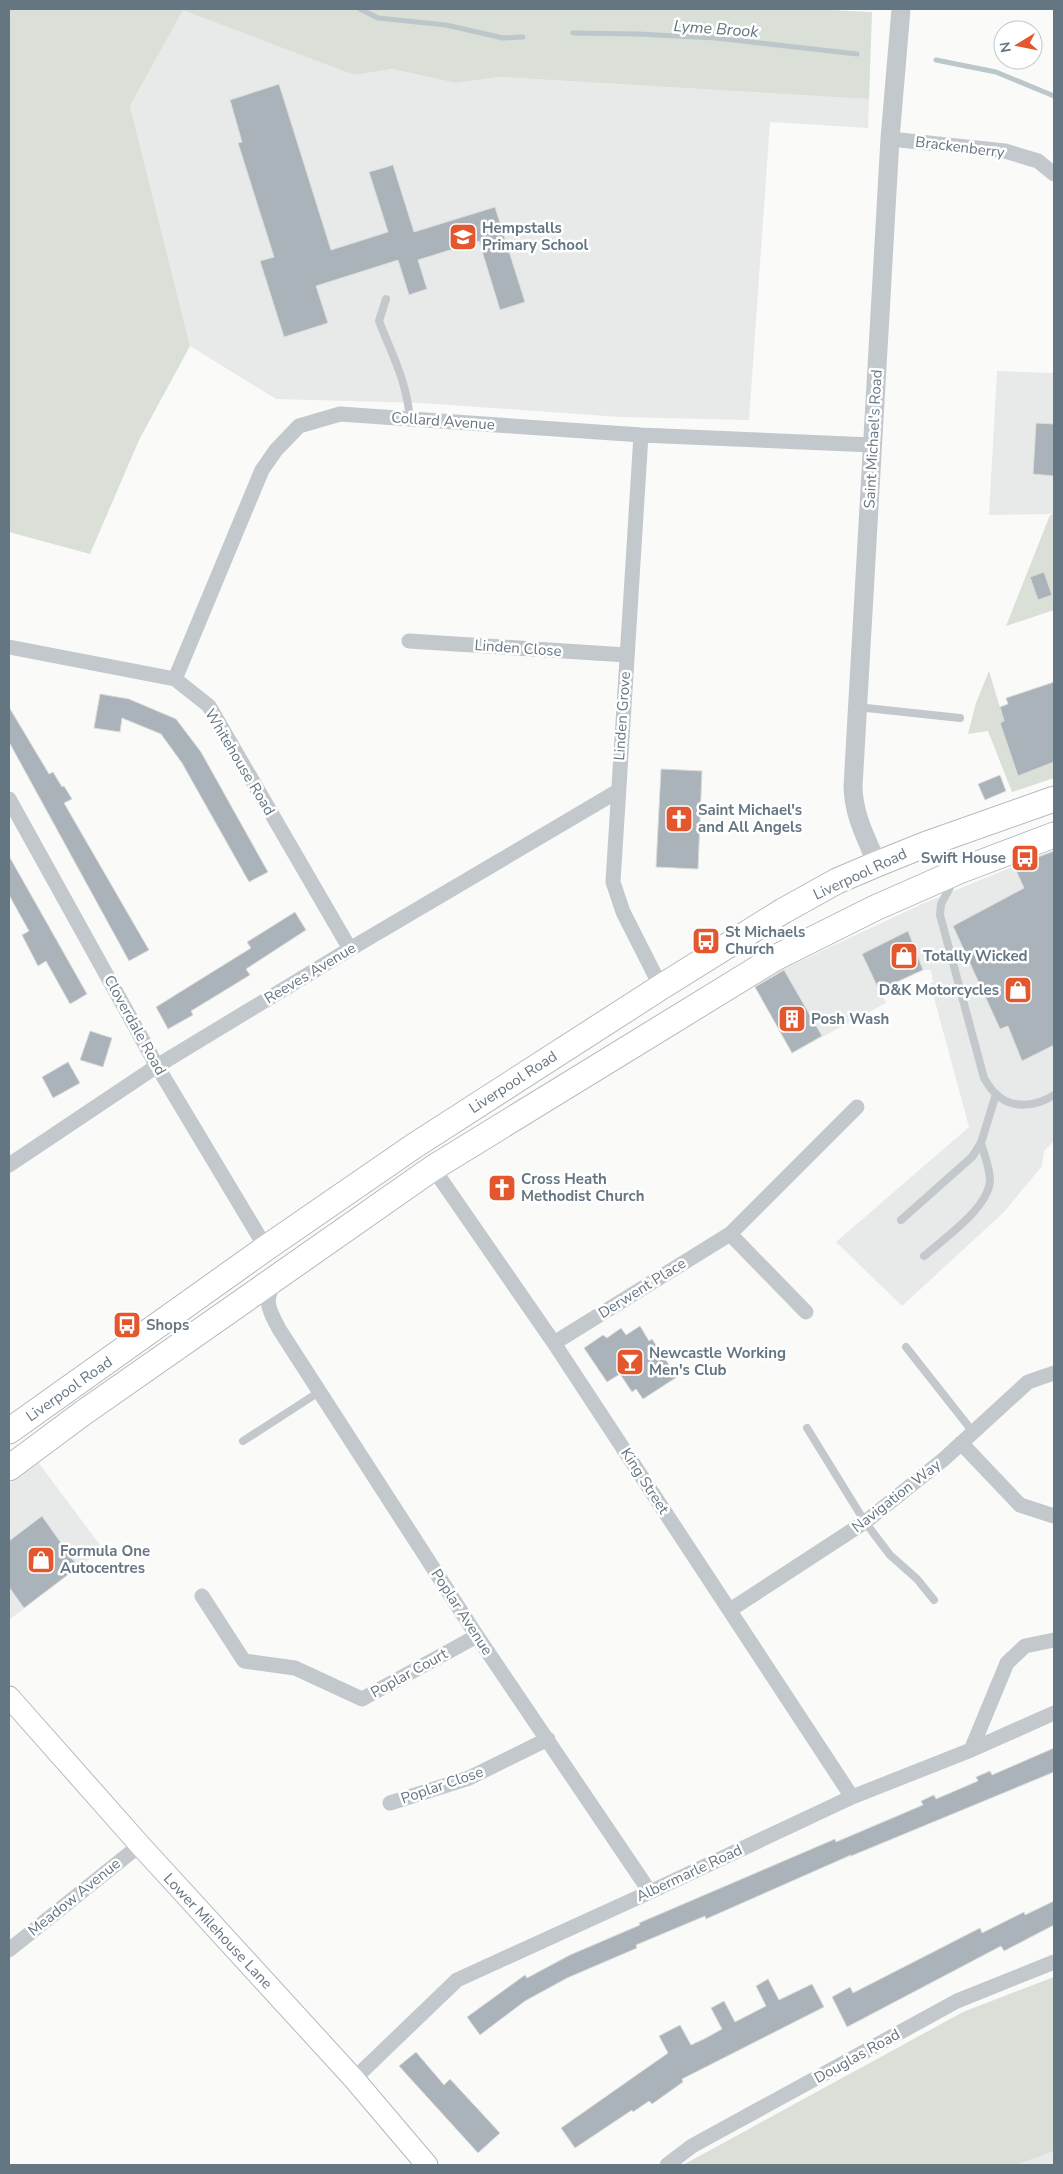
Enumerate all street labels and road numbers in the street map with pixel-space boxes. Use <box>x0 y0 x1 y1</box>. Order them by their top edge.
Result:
street label: Brackenberry <box>914 132 1006 162</box>
street label: Saint Michael's Road <box>859 369 887 509</box>
street label: Collard Avenue <box>391 407 495 435</box>
street label: Linden Close <box>474 635 562 661</box>
street label: Linden Grove <box>609 671 635 761</box>
street label: Whitehouse Road <box>200 705 280 819</box>
street label: Liverpool Road <box>810 844 910 904</box>
street label: Reeves Avenue <box>261 938 359 1008</box>
street label: Cloverdale Road <box>99 971 171 1079</box>
street label: Liverpool Road <box>465 1046 561 1118</box>
street label: Derwent Place <box>594 1253 690 1323</box>
street label: Liverpool Road <box>22 1352 116 1426</box>
street label: King Street <box>616 1444 674 1518</box>
street label: Navigation Way <box>847 1455 945 1537</box>
street label: Poplar Avenue <box>427 1565 497 1659</box>
street label: Poplar Court <box>367 1643 452 1702</box>
street label: Poplar Close <box>398 1762 486 1808</box>
street label: Albermarle Road <box>633 1840 745 1906</box>
street label: Meadow Avenue <box>24 1854 124 1940</box>
street label: Lower Milehouse Lane <box>159 1869 277 1993</box>
street label: Douglas Road <box>811 2024 903 2088</box>

